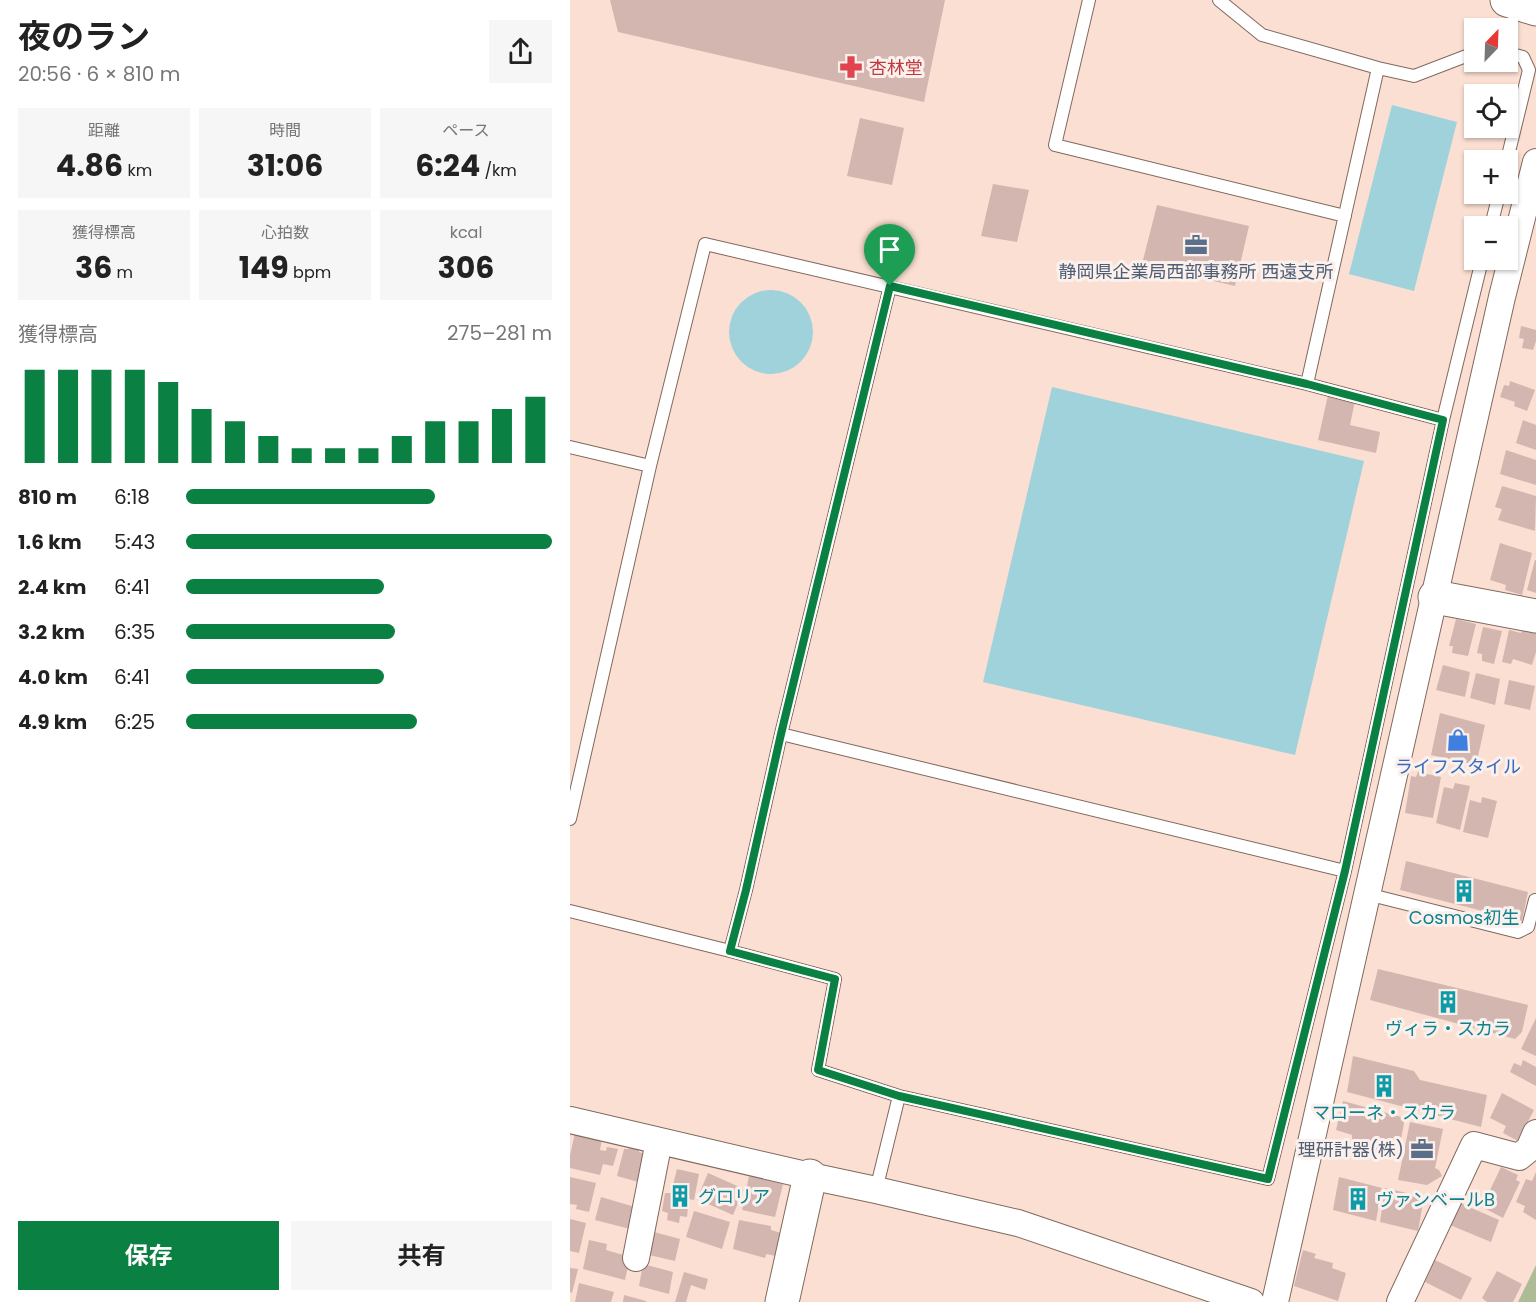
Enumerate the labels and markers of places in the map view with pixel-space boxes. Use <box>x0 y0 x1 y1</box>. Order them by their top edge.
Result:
pharmacy icon: 杏林堂 <box>838 54 864 80</box>
place label: 杏林堂 <box>869 55 923 80</box>
pin <box>864 224 915 286</box>
office icon: 静岡県企業局西部事務所 西遠支所 <box>1183 232 1209 258</box>
place label: 静岡県企業局西部事務所 西遠支所 <box>1059 259 1333 284</box>
shop icon: ライフスタイル <box>1445 727 1471 753</box>
place label: ライフスタイル <box>1395 754 1521 779</box>
building icon: Cosmos初生 <box>1451 878 1477 904</box>
place label: Cosmos初生 <box>1409 905 1519 930</box>
building icon: ヴィラ・スカラ <box>1435 989 1461 1015</box>
place label: ヴィラ・スカラ <box>1385 1016 1511 1041</box>
building icon: マローネ・スカラ <box>1371 1073 1397 1099</box>
place label: マローネ・スカラ <box>1312 1100 1456 1125</box>
office icon: 理研計器(株) <box>1409 1136 1435 1162</box>
place label: 理研計器(株) <box>1298 1137 1404 1162</box>
building icon: グロリア <box>667 1183 693 1209</box>
place label: グロリア <box>698 1184 770 1209</box>
building icon: ヴァンベールB <box>1345 1186 1371 1212</box>
place label: ヴァンベールB <box>1376 1187 1495 1212</box>

